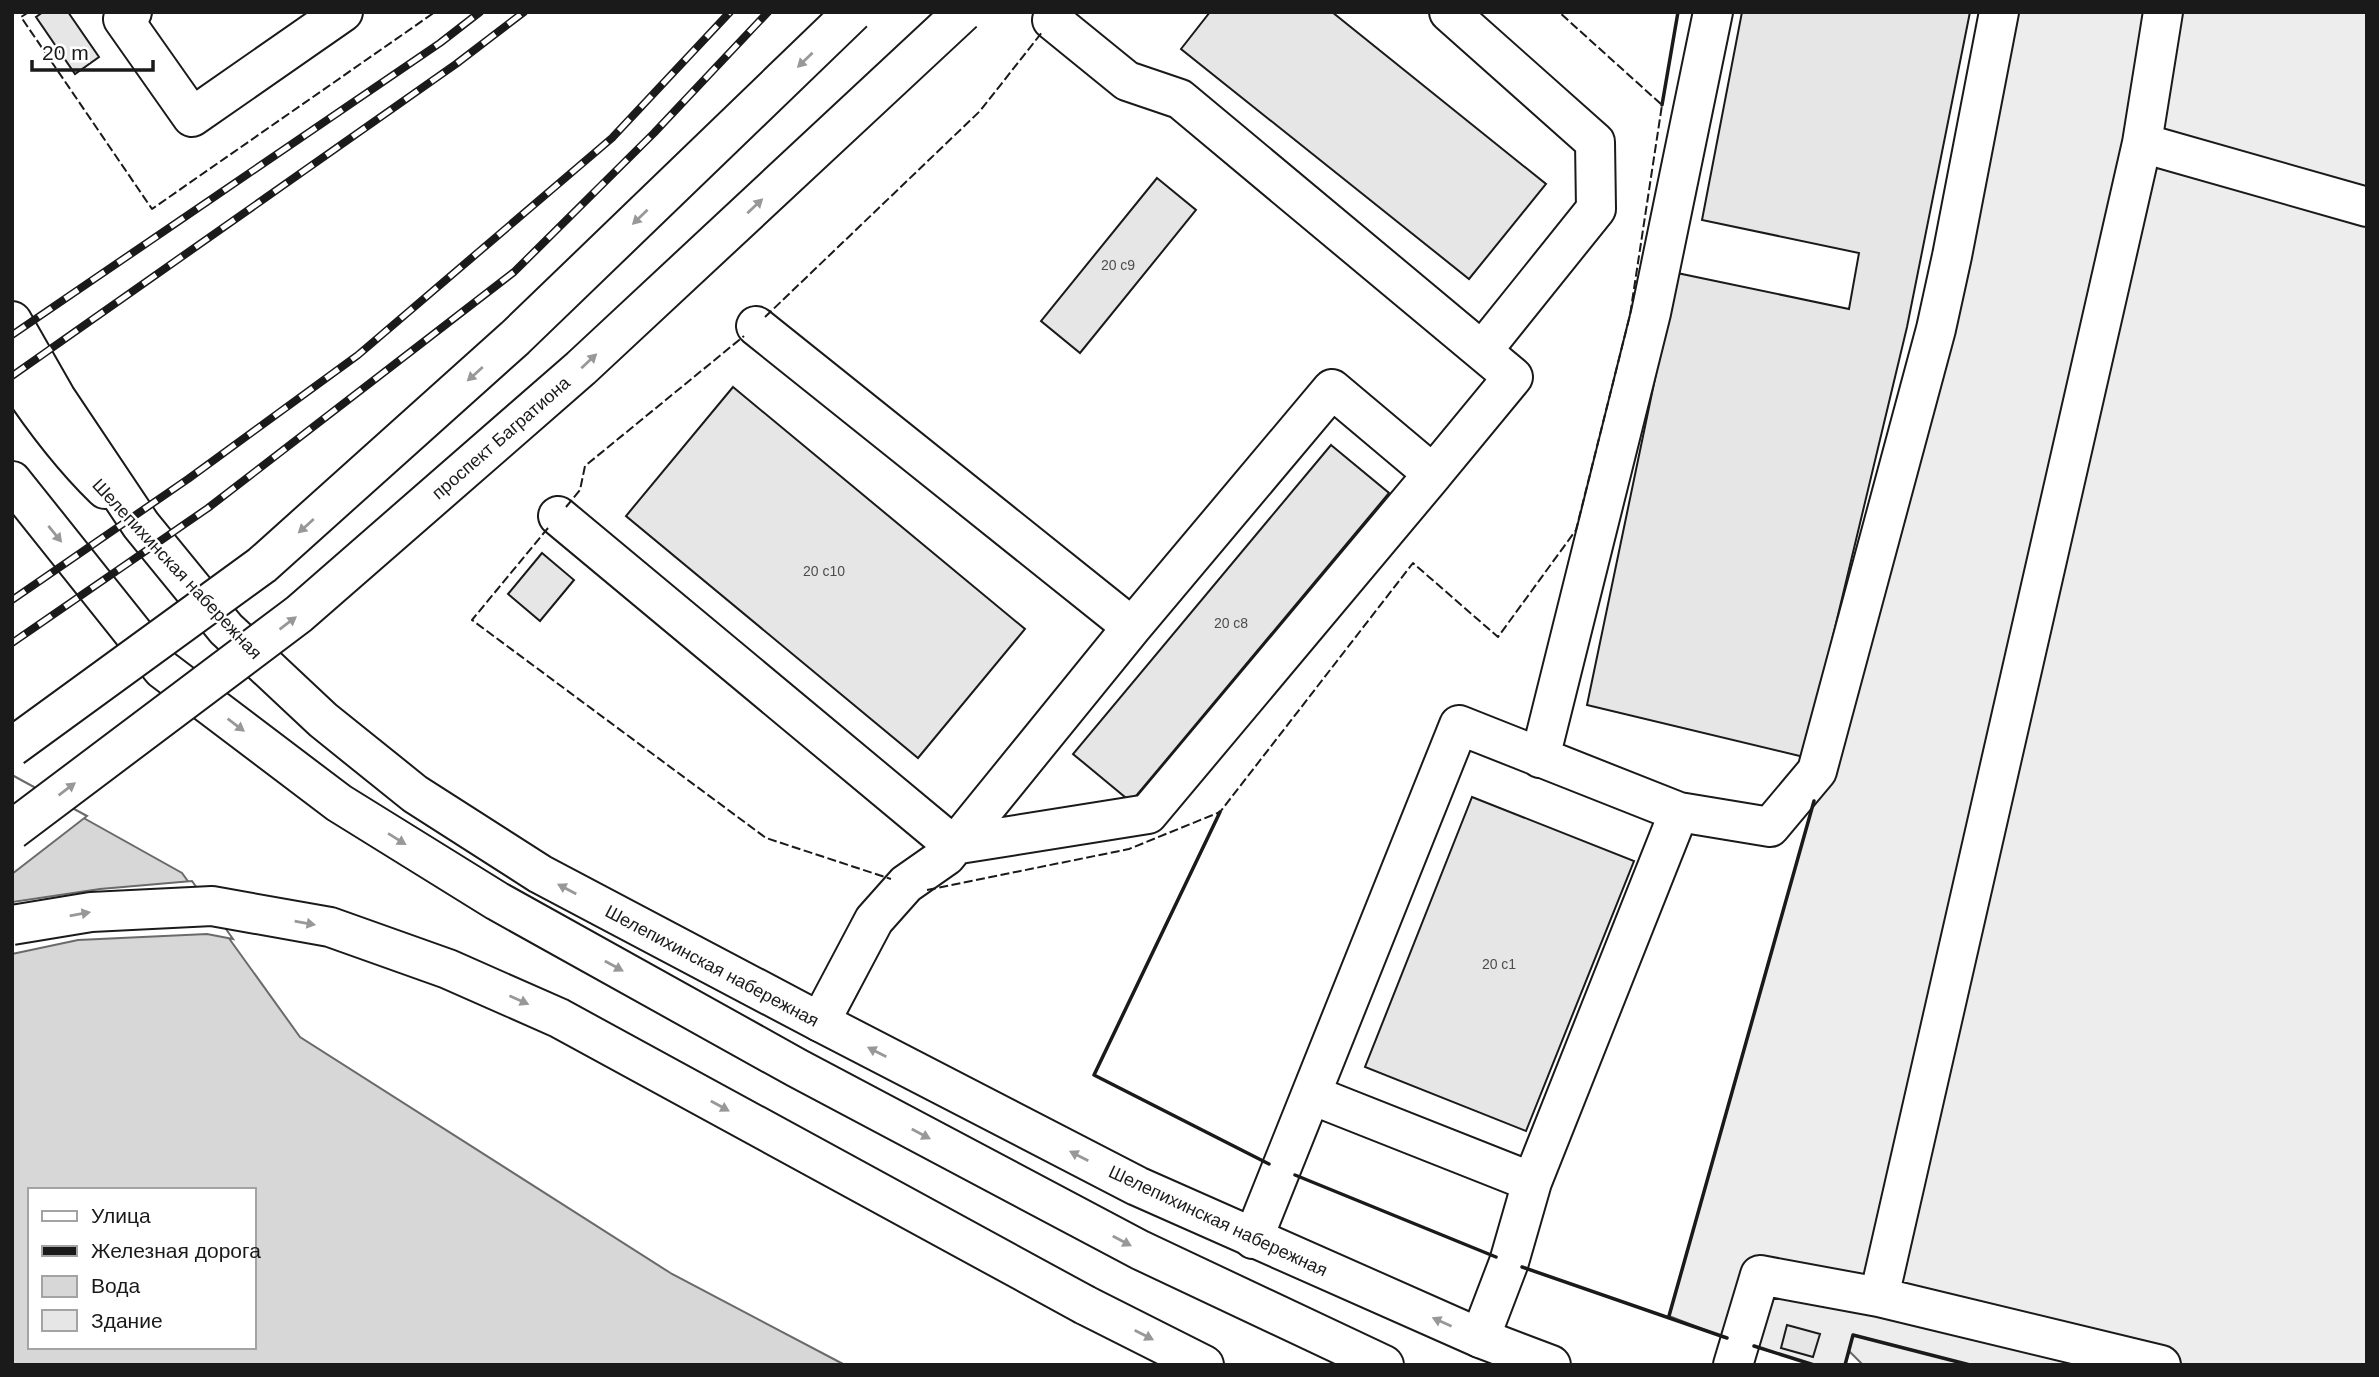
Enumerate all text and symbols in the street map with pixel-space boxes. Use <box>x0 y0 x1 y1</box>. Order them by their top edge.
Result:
scale bar <box>32 28 152 72</box>
text: 20 m <box>42 41 89 64</box>
one-way arrow <box>796 52 813 69</box>
one-way arrow <box>746 198 764 214</box>
one-way arrow <box>632 209 649 225</box>
house number: 20 с9 <box>1101 257 1135 273</box>
one-way arrow <box>580 353 598 369</box>
one-way arrow <box>467 365 484 381</box>
street label: проспект Багратиона <box>428 372 575 503</box>
street label: Шелепихинская набережная <box>88 475 266 663</box>
one-way arrow <box>297 518 315 534</box>
one-way arrow <box>47 525 62 543</box>
house number: 20 с10 <box>803 563 845 579</box>
house number: 20 с8 <box>1214 615 1248 631</box>
one-way arrow <box>278 616 297 630</box>
one-way arrow <box>227 718 245 732</box>
one-way arrow <box>58 783 76 797</box>
one-way arrow <box>387 832 406 845</box>
one-way arrow <box>557 883 577 894</box>
street label: Шелепихинская набережная <box>602 901 822 1031</box>
one-way arrow <box>69 908 91 919</box>
one-way arrow <box>294 918 316 929</box>
house number: 20 с1 <box>1482 956 1516 972</box>
one-way arrow <box>604 960 624 972</box>
one-way arrow <box>508 995 529 1006</box>
one-way arrow <box>866 1046 886 1058</box>
one-way arrow <box>710 1100 730 1111</box>
one-way arrow <box>911 1128 931 1140</box>
one-way arrow <box>1069 1151 1089 1162</box>
street label: Шелепихинская набережная <box>1106 1161 1330 1281</box>
legend <box>28 1188 256 1349</box>
text: Улица <box>91 1204 151 1227</box>
one-way arrow <box>1112 1235 1132 1246</box>
text: Железная дорога <box>91 1239 261 1262</box>
text: Вода <box>91 1274 140 1297</box>
text: Здание <box>91 1309 163 1332</box>
one-way arrow <box>1431 1316 1452 1327</box>
one-way arrow <box>1134 1329 1154 1340</box>

